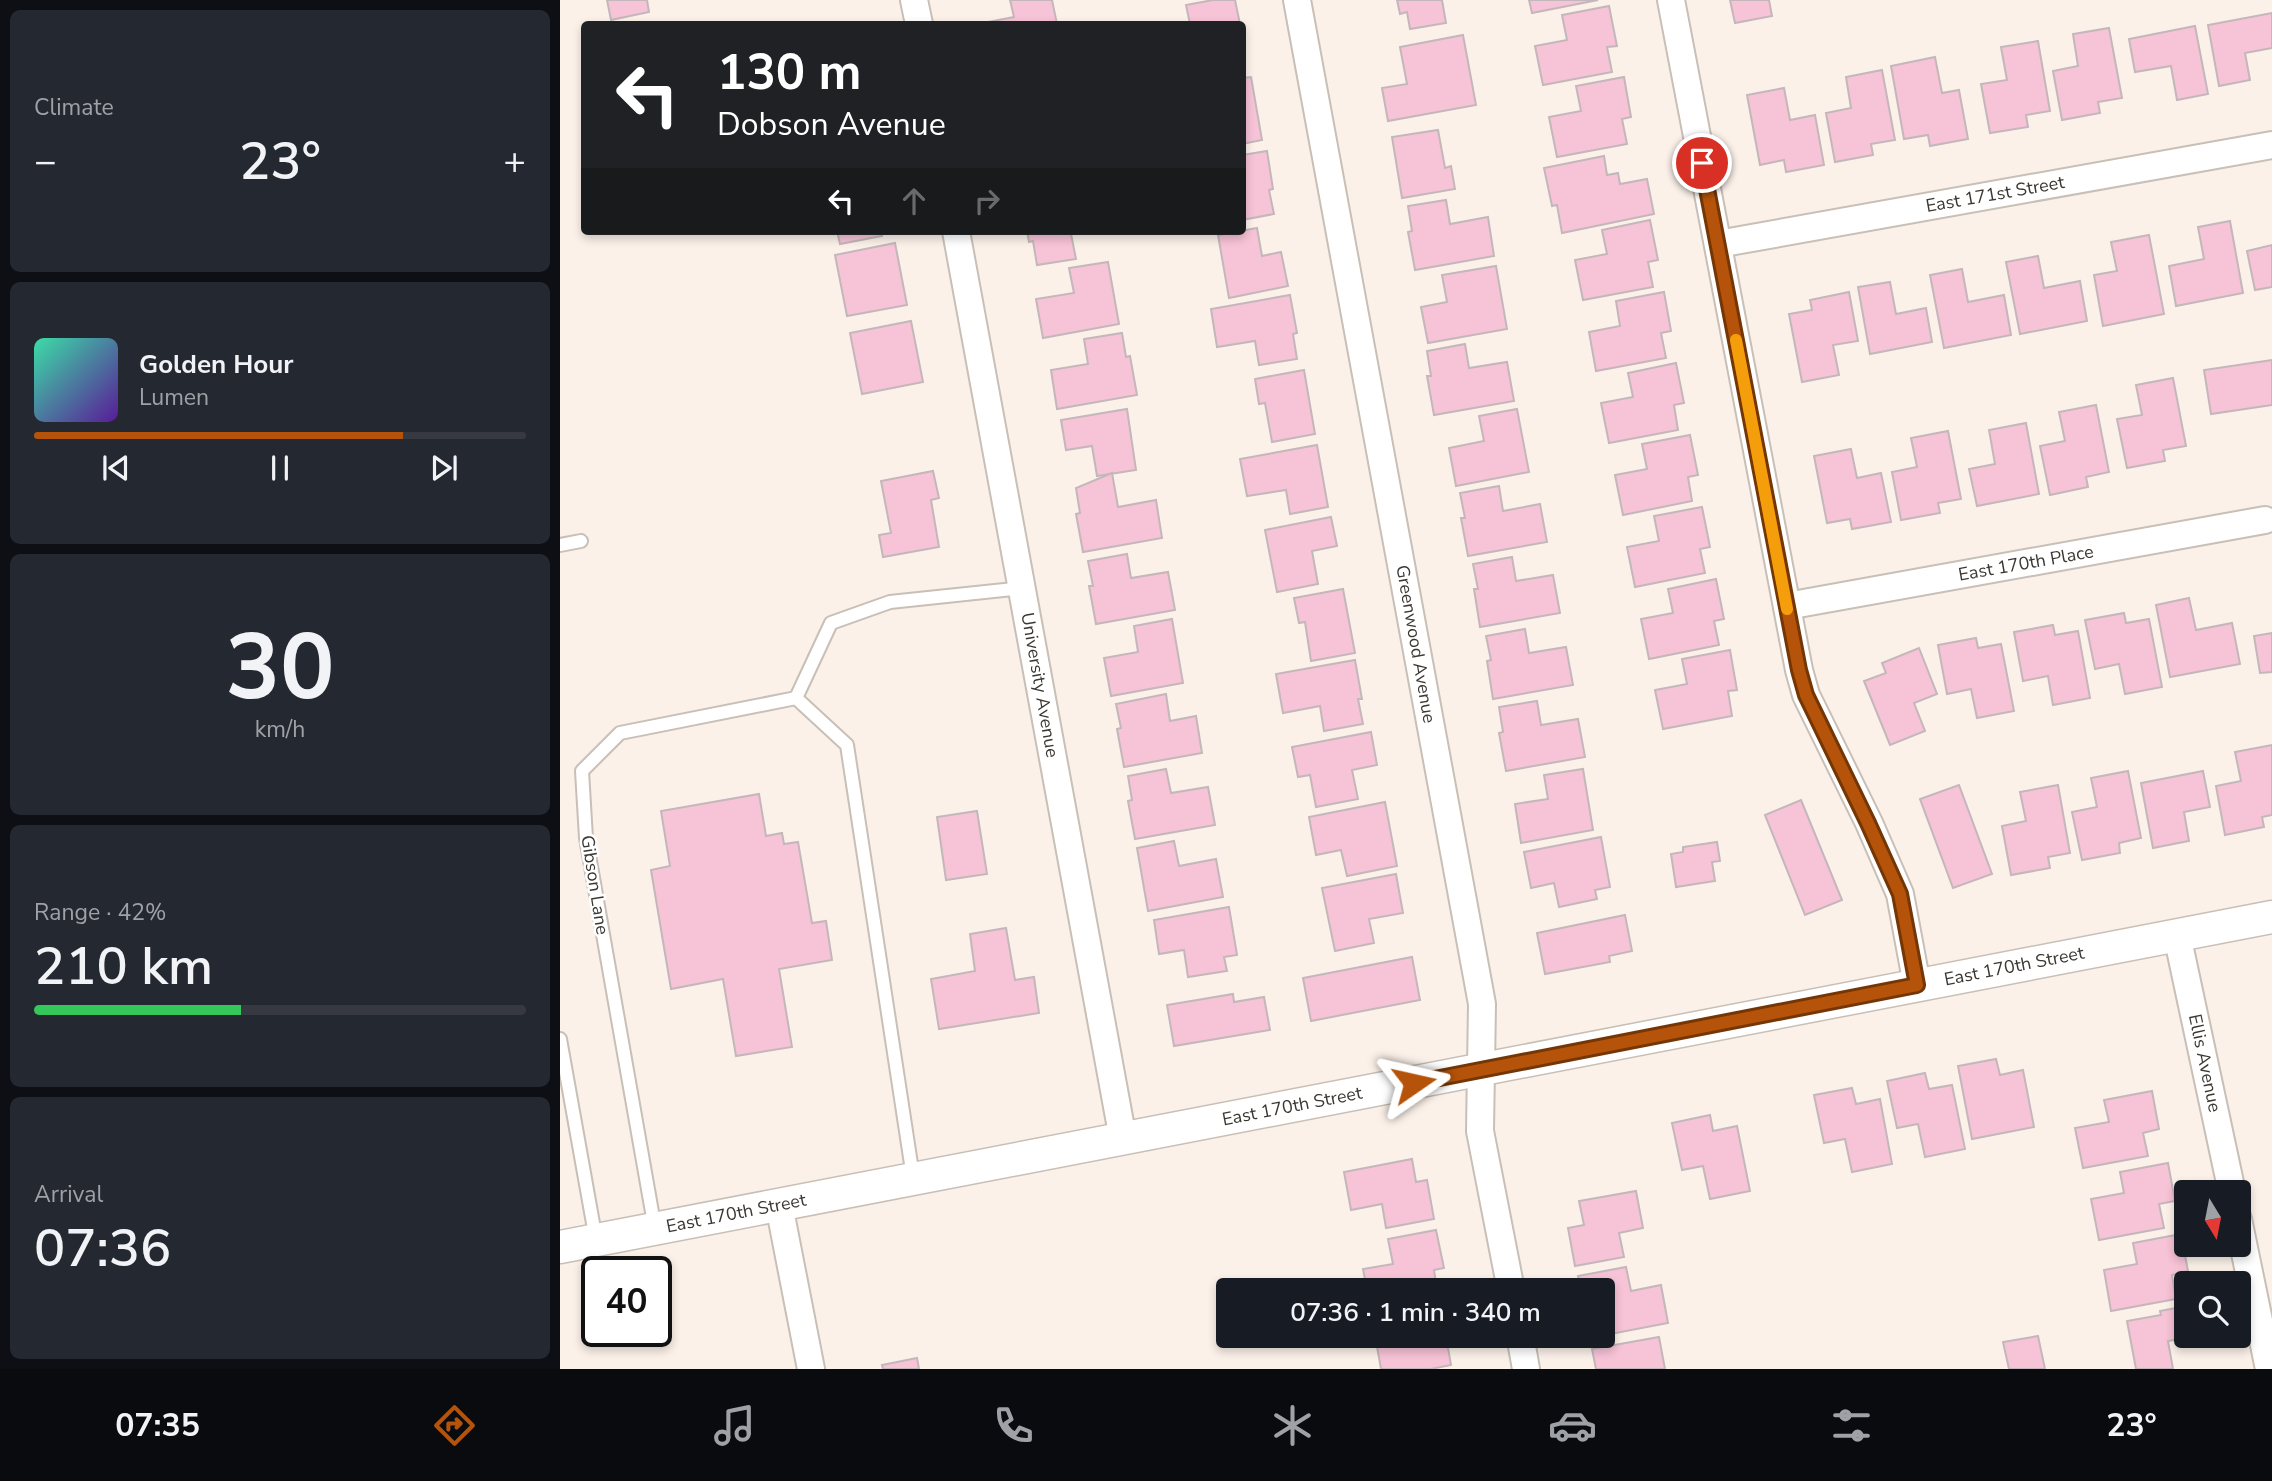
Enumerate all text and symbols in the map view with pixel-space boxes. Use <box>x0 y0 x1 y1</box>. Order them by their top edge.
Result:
text: 130 m <box>717 39 861 106</box>
icon: left <box>602 49 693 140</box>
text: Climate <box>34 92 114 123</box>
text: Dobson Avenue <box>717 103 946 146</box>
text: 23° <box>239 126 321 197</box>
pin <box>1672 133 1732 193</box>
text: − <box>34 136 57 187</box>
text: + <box>503 136 526 187</box>
icon: arrive <box>1683 144 1721 182</box>
street label: East 171st Street <box>1924 170 2067 218</box>
icon: left <box>822 182 860 220</box>
icon: ahead <box>895 182 933 220</box>
icon: right <box>968 182 1006 220</box>
text: Golden Hour <box>139 347 294 382</box>
text: Lumen <box>139 382 209 413</box>
icon: previous <box>97 449 135 487</box>
icon: pause <box>261 449 299 487</box>
icon: next <box>425 449 463 487</box>
street label: East 170th Place <box>1956 539 2096 587</box>
street label: Greenwood Avenue <box>1390 563 1442 725</box>
text: 30 <box>225 606 335 730</box>
street label: University Avenue <box>1015 611 1065 759</box>
text: km/h <box>255 714 305 745</box>
street label: Gibson Lane <box>575 834 615 936</box>
text: Range · 42% <box>34 897 166 928</box>
text: 210 km <box>34 931 213 1002</box>
street label: East 170th Street <box>1942 941 2087 991</box>
street label: Ellis Avenue <box>2183 1012 2227 1114</box>
position arrow <box>1377 1046 1451 1120</box>
street label: East 170th Street <box>1220 1081 1365 1131</box>
text: Arrival <box>34 1179 103 1210</box>
north arrow <box>2174 1180 2250 1256</box>
map controls <box>2174 1180 2251 1348</box>
street label: East 170th Street <box>664 1188 809 1238</box>
text: 07:36 <box>34 1213 171 1284</box>
speed limit sign: 40 <box>581 1256 672 1347</box>
button: search <box>2174 1271 2251 1348</box>
text: 07:36 · 1 min · 340 m <box>1290 1295 1541 1330</box>
icon: directions <box>430 1401 479 1450</box>
icon: music <box>710 1401 759 1450</box>
icon: phone <box>989 1401 1038 1450</box>
icon: climate <box>1268 1401 1317 1450</box>
icon: car <box>1548 1401 1597 1450</box>
icon: filters <box>1827 1401 1876 1450</box>
text: 07:35 <box>115 1404 200 1447</box>
text: 23° <box>2106 1404 2157 1447</box>

